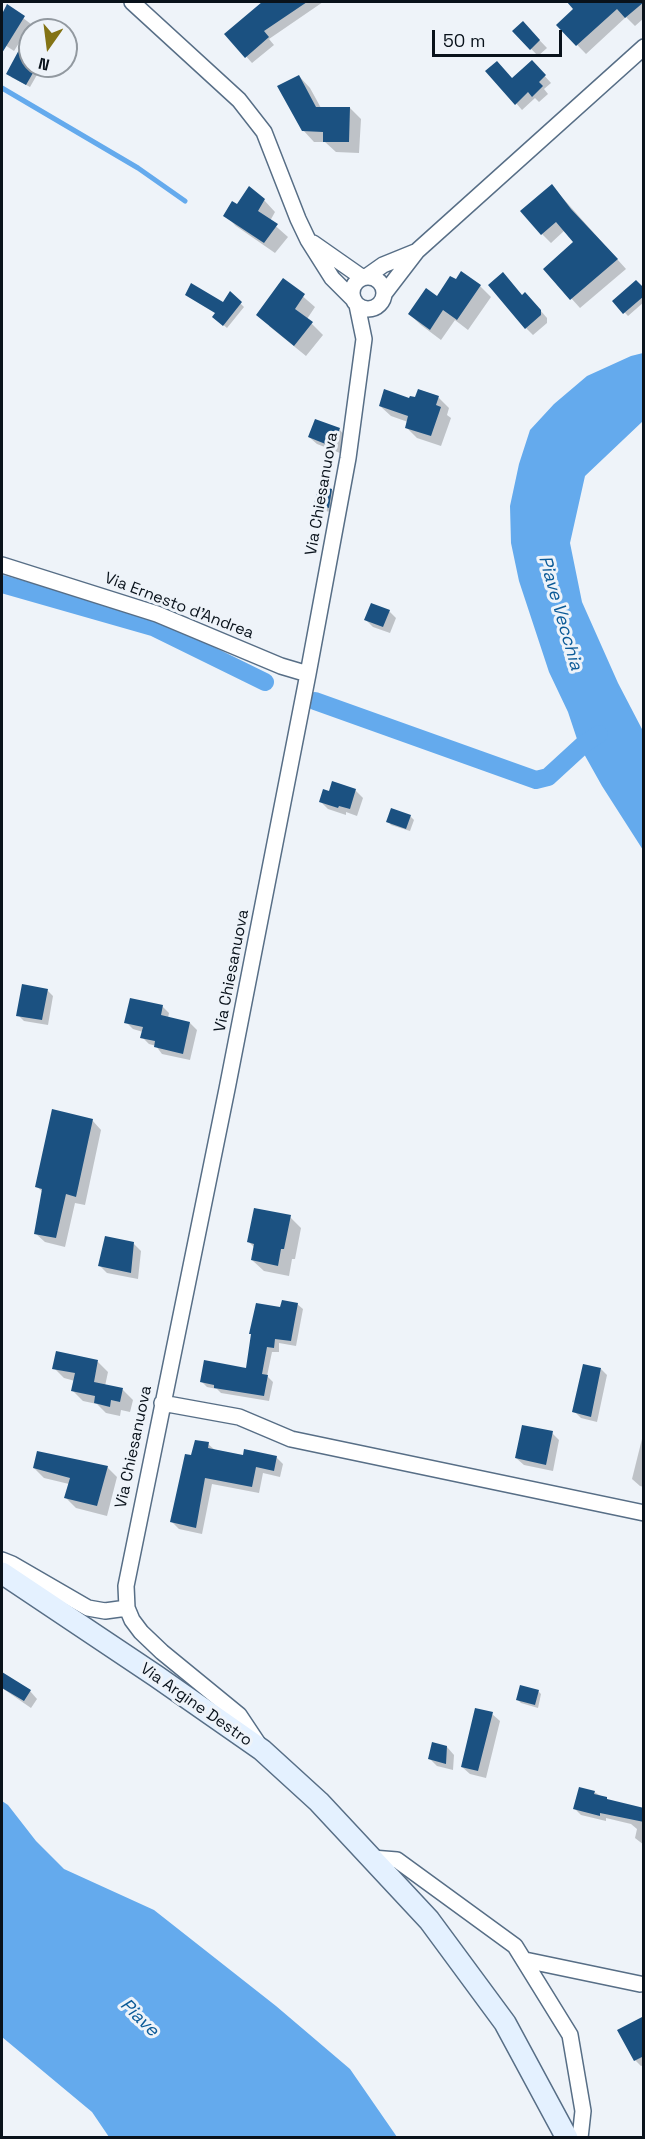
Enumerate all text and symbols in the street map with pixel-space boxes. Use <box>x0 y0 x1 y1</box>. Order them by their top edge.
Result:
north arrow <box>18 18 78 78</box>
scale bar <box>435 18 566 56</box>
text: 50 m <box>443 29 485 52</box>
text: N <box>36 53 52 75</box>
street label: Via Chiesanuova <box>302 431 342 557</box>
water label: Piave Vecchia <box>533 553 587 673</box>
street label: Via Ernesto d'Andrea <box>102 569 256 643</box>
street label: Via Chiesanuova <box>211 908 253 1034</box>
street label: Via Chiesanuova <box>112 1384 156 1510</box>
street label: Via Argine Destro <box>136 1659 256 1751</box>
water label: Piave <box>115 1995 163 2041</box>

